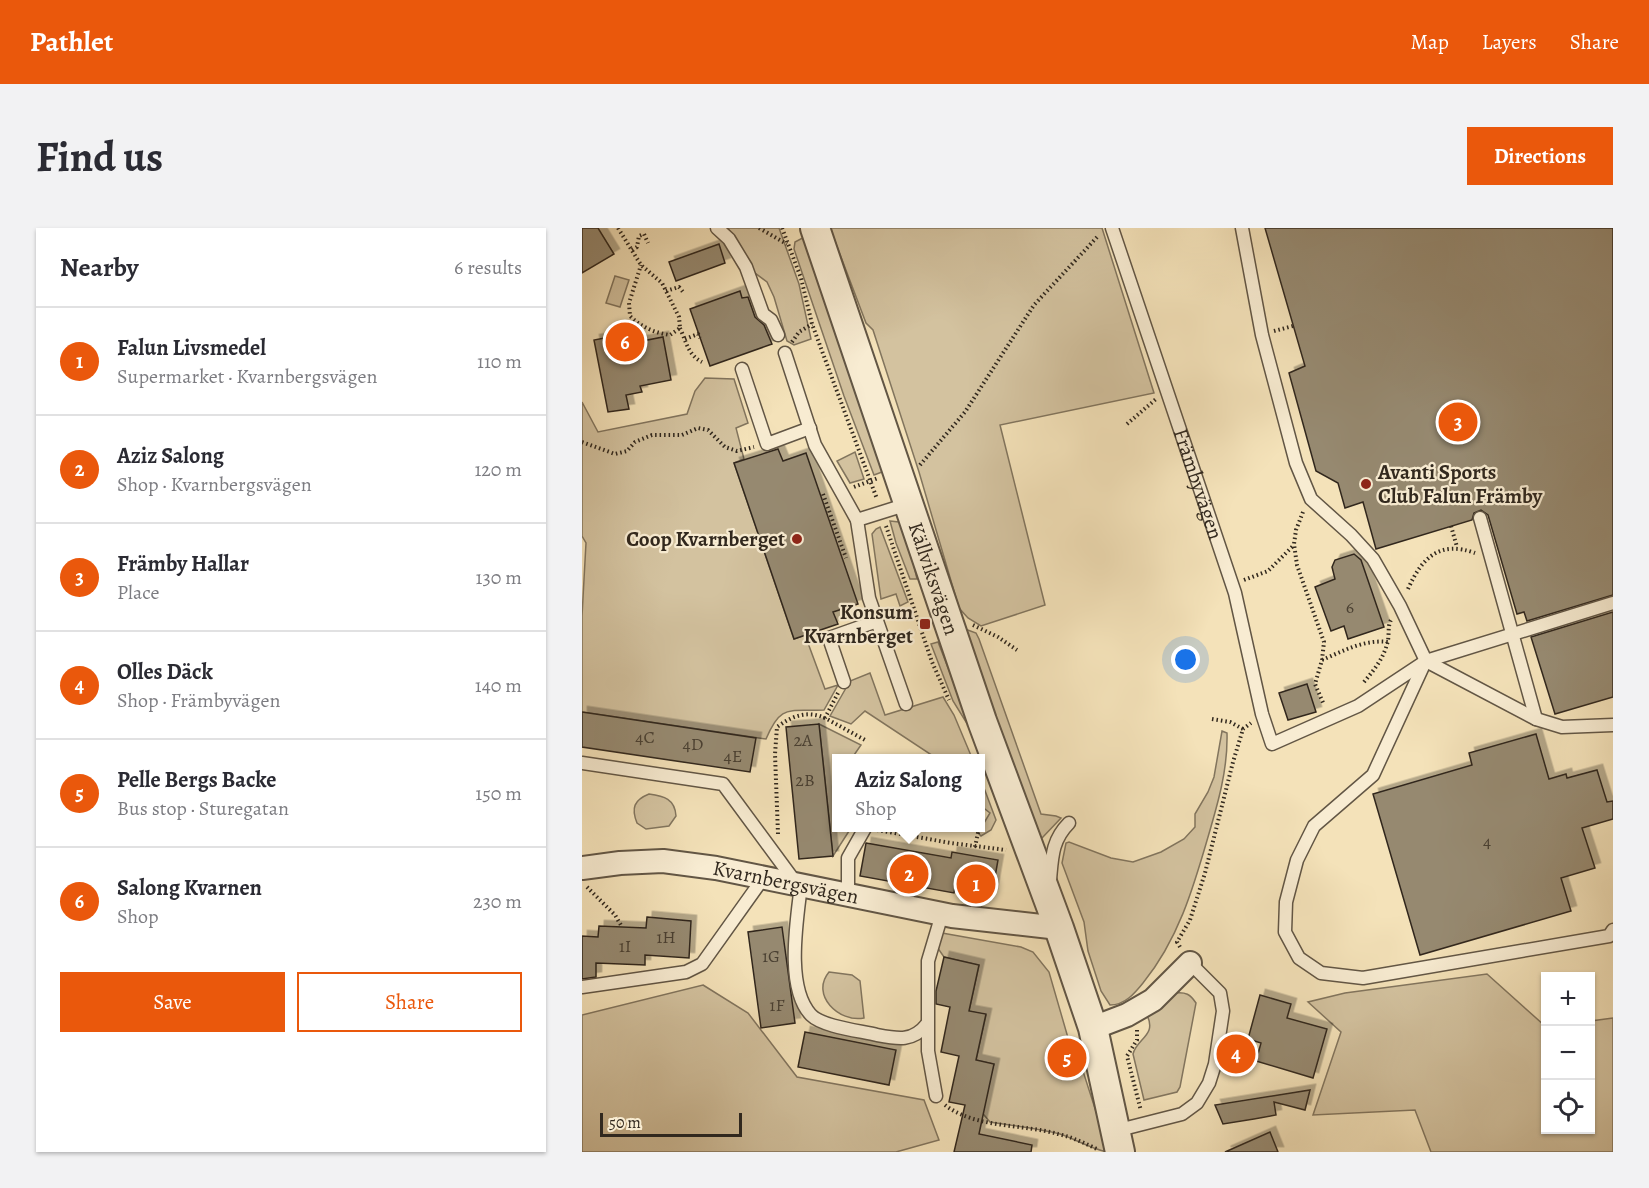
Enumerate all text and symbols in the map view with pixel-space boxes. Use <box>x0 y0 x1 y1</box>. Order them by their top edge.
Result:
text: Pathlet <box>30 23 113 61</box>
text: Map <box>1410 28 1449 56</box>
text: Layers <box>1482 28 1537 56</box>
text: Share <box>1570 28 1619 56</box>
button: Directions <box>1467 127 1613 185</box>
text: Find us <box>36 128 163 185</box>
text: Nearby <box>60 250 139 285</box>
text: 6 results <box>454 254 522 281</box>
pin: 6 <box>606 320 645 364</box>
text: Falun Livsmedel <box>117 333 266 363</box>
text: 1 <box>76 348 83 375</box>
text: 110 m <box>477 348 522 375</box>
text: Supermarket · Kvarnbergsvägen <box>117 363 377 390</box>
pin: 3 <box>1438 400 1478 444</box>
street label: Främbyvägen <box>1167 425 1230 543</box>
text: Aziz Salong <box>117 441 224 471</box>
text: 2 <box>75 456 84 483</box>
text: 120 m <box>474 456 522 483</box>
place label: Avanti Sports Club Falun Främby <box>1377 458 1544 510</box>
text: Shop · Kvarnbergsvägen <box>117 471 312 498</box>
marker: Avanti Sports Club Falun Främby <box>1359 477 1373 491</box>
street label: Källviksvägen <box>902 518 966 639</box>
place label: Coop Kvarnberget <box>626 525 785 553</box>
marker: Coop Kvarnberget <box>790 532 804 546</box>
text: Främby Hallar <box>117 549 249 579</box>
text: 3 <box>75 564 84 591</box>
text: 130 m <box>476 564 522 591</box>
text: Place <box>117 579 159 606</box>
house number: 6 <box>1346 595 1354 619</box>
place label: Konsum Kvarnberget <box>803 598 913 650</box>
marker: Konsum Kvarnberget <box>918 617 932 631</box>
your location <box>1171 645 1200 674</box>
text: Olles Däck <box>117 657 213 687</box>
text: 4 <box>75 672 84 699</box>
text: 140 m <box>475 672 522 699</box>
text: Shop · Främbyvägen <box>117 687 280 714</box>
house number: 4C <box>635 725 655 749</box>
house number: 2A <box>793 728 813 752</box>
house number: 4D <box>683 732 703 756</box>
house number: 4E <box>724 744 742 768</box>
popup <box>832 754 985 832</box>
text: Pelle Bergs Backe <box>117 765 276 795</box>
text: Aziz Salong <box>855 765 962 795</box>
house number: 2B <box>795 768 815 792</box>
text: 5 <box>75 780 84 807</box>
text: 150 m <box>475 780 522 807</box>
text: Bus stop · Sturegatan <box>117 795 289 822</box>
text: Shop <box>855 795 897 822</box>
house number: 4 <box>1483 829 1491 853</box>
pin: 2 <box>890 852 928 896</box>
street label: Kvarnbergsvägen <box>710 854 861 911</box>
pin: 1 <box>956 862 996 906</box>
text: Salong Kvarnen <box>117 873 262 903</box>
text: 6 <box>75 888 84 915</box>
text: 230 m <box>473 888 522 915</box>
text: Shop <box>117 903 159 930</box>
house number: 1H <box>656 925 676 949</box>
house number: 1I <box>619 934 631 958</box>
house number: 1G <box>762 944 780 968</box>
button: Save <box>60 972 285 1032</box>
button: Share <box>297 972 522 1032</box>
map controls <box>1541 972 1595 1134</box>
button: + <box>1541 972 1595 1026</box>
house number: 1F <box>769 993 785 1017</box>
button: − <box>1541 1026 1595 1080</box>
pin: 4 <box>1216 1032 1256 1076</box>
pin: 5 <box>1048 1036 1086 1080</box>
button: locate <box>1541 1080 1595 1134</box>
scale bar <box>600 1110 742 1138</box>
text: 50 m <box>609 1112 641 1134</box>

